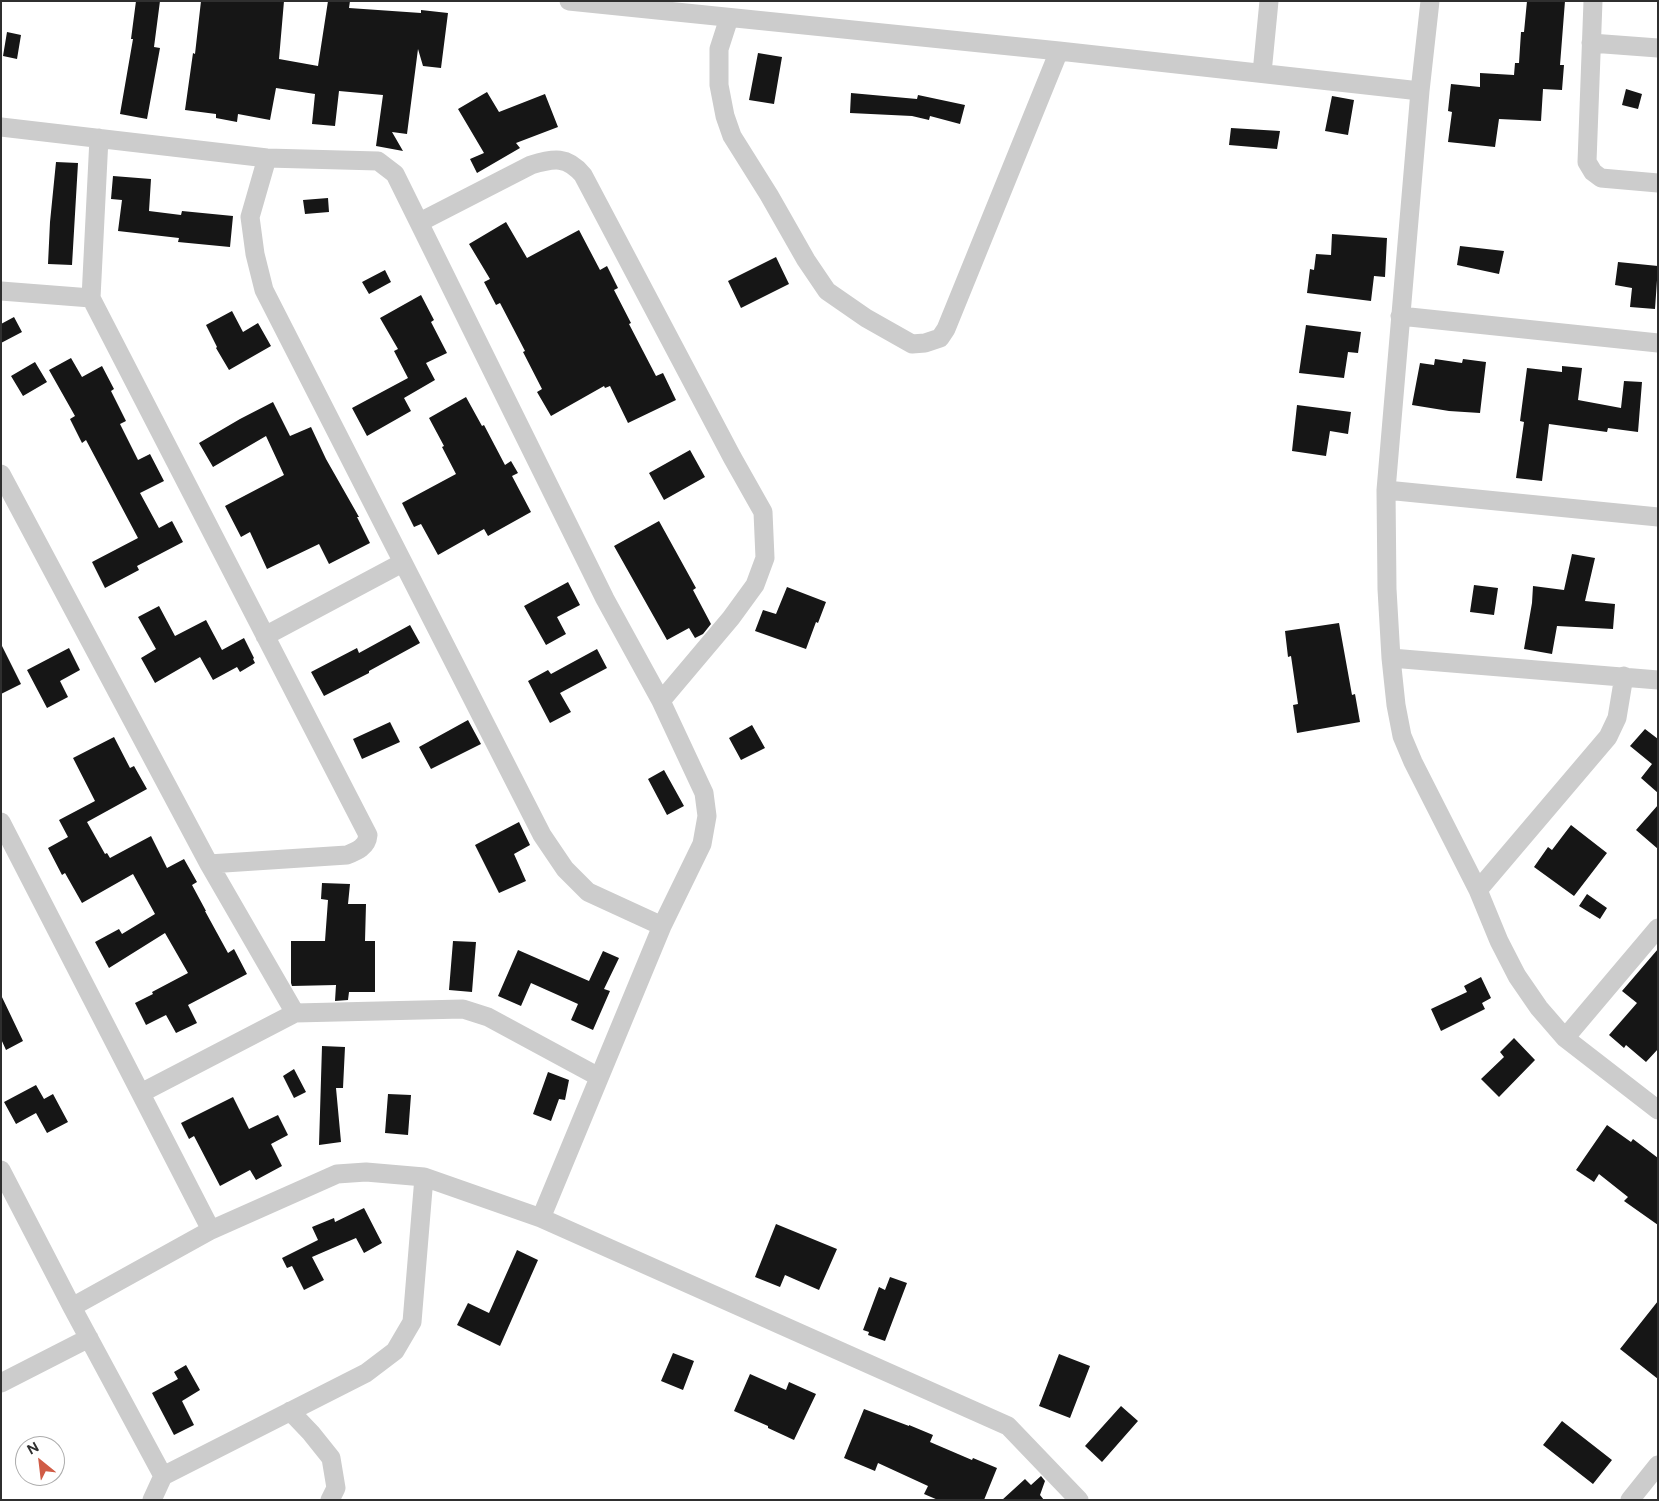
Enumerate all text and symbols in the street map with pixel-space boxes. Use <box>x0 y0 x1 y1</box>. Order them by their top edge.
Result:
north arrow <box>15 1436 65 1486</box>
text: N <box>24 1438 42 1458</box>

